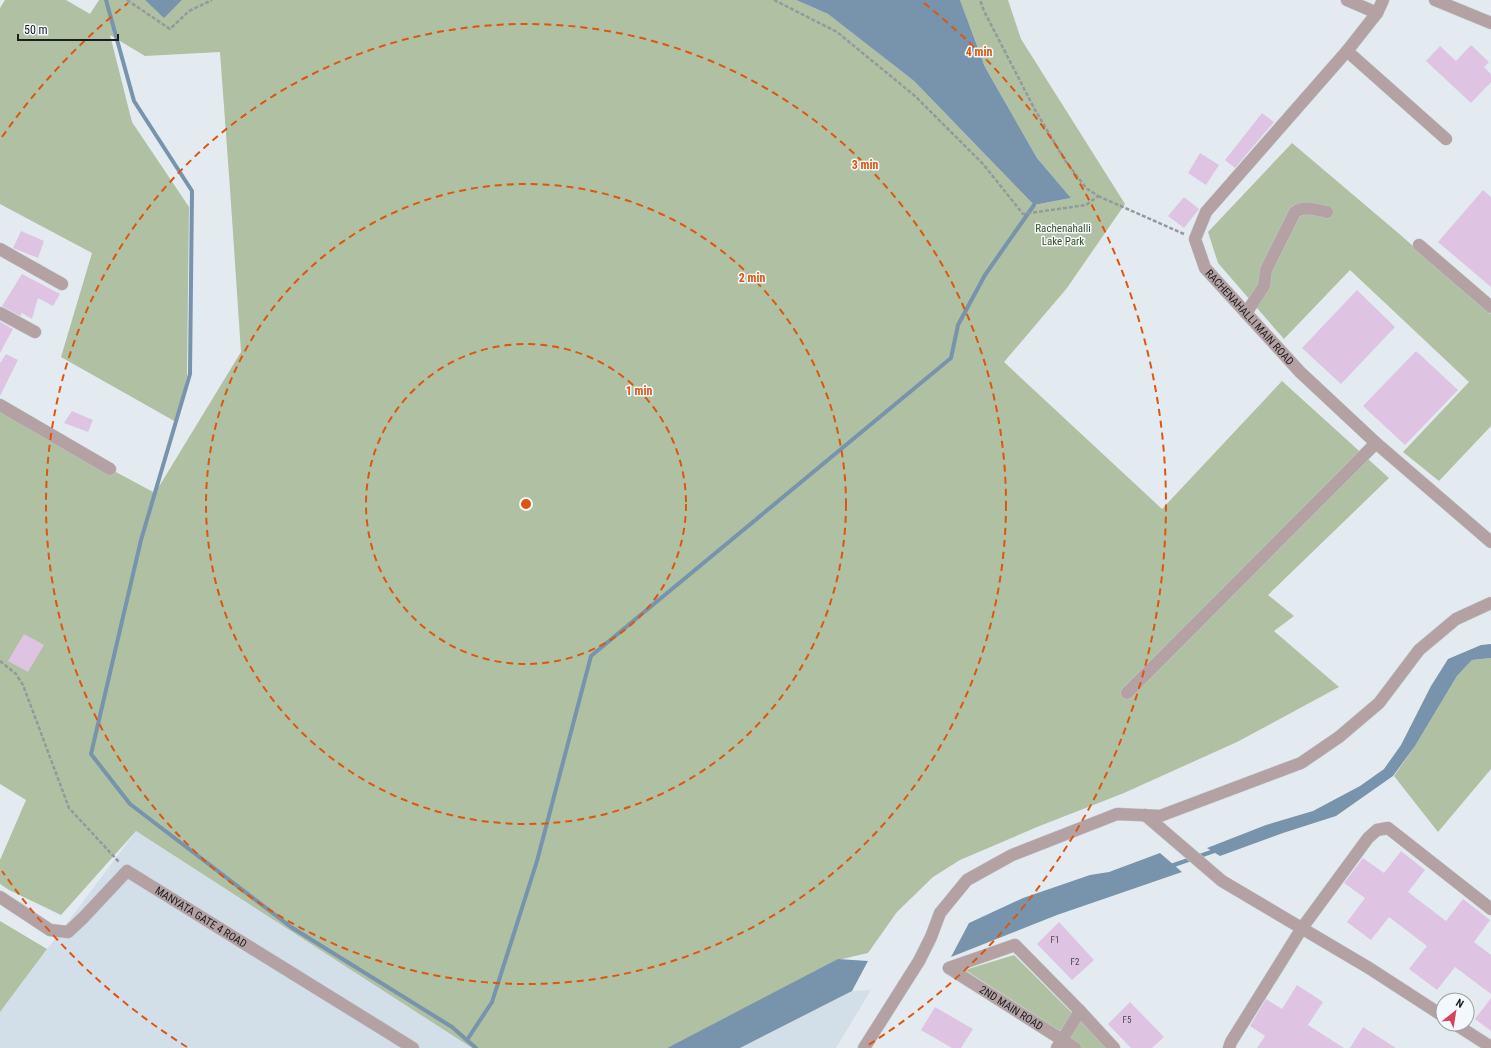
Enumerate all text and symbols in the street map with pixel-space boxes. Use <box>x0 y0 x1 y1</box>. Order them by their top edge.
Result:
scale bar <box>18 16 118 42</box>
text: 50 m <box>24 23 48 37</box>
text: 4 min <box>966 45 992 59</box>
text: 3 min <box>852 158 878 172</box>
park label: Rachenahalli Lake Park <box>1035 222 1091 248</box>
street label: RACHENAHALLI MAIN ROAD <box>1203 267 1297 367</box>
text: 2 min <box>739 271 765 285</box>
text: 1 min <box>626 384 652 398</box>
centre of rings <box>519 497 533 511</box>
street label: MANYATA GATE 4 ROAD <box>153 884 249 950</box>
house number: F1 <box>1051 935 1059 945</box>
house number: F2 <box>1071 957 1080 967</box>
street label: 2ND MAIN ROAD <box>977 983 1046 1033</box>
north arrow <box>1435 992 1475 1032</box>
text: N <box>1454 996 1466 1011</box>
house number: F5 <box>1123 1015 1132 1025</box>

